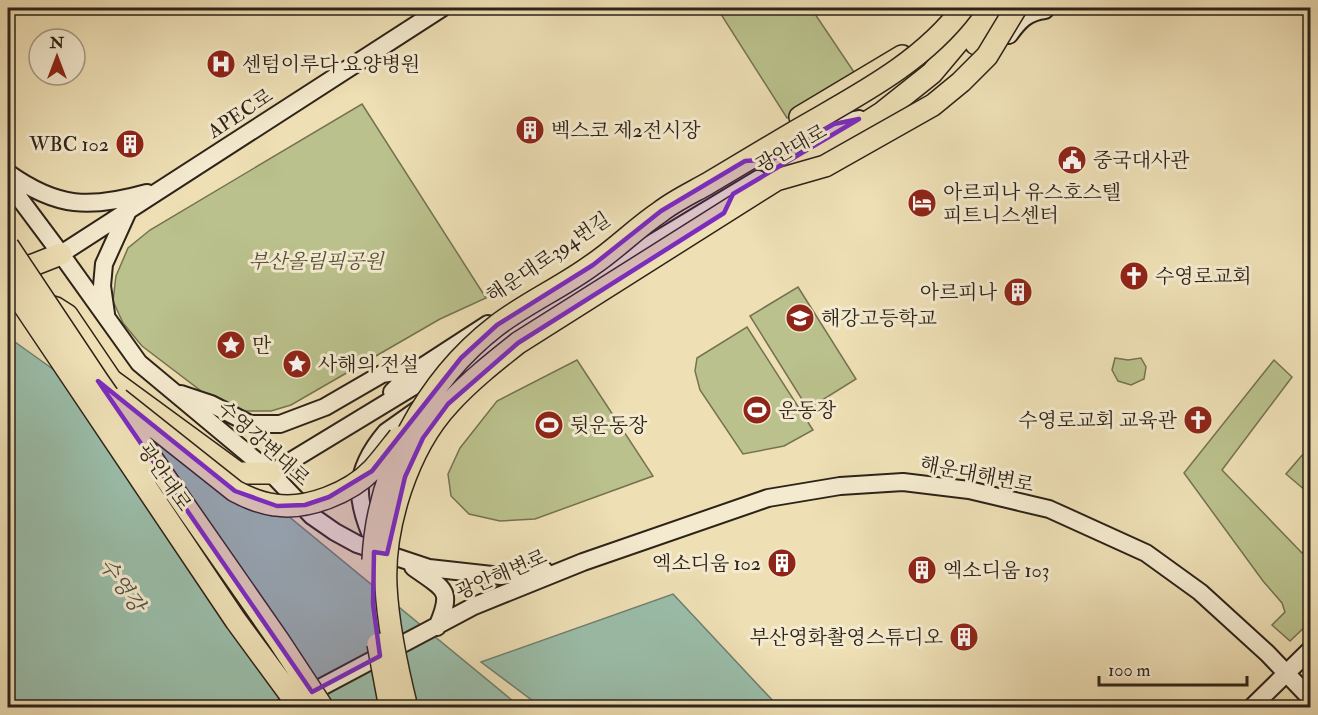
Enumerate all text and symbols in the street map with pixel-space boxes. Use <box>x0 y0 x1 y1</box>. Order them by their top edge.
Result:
north arrow <box>27 27 87 87</box>
text: N <box>49 33 65 53</box>
hospital icon: 센텀이루다 요양병원 <box>205 48 237 80</box>
place label: 센텀이루다 요양병원 <box>242 52 420 77</box>
street label: APEC로 <box>202 83 278 144</box>
building icon: 벡스코 제2전시장 <box>514 114 546 146</box>
place label: 벡스코 제2전시장 <box>551 118 701 143</box>
street label: 광안대로 <box>751 119 831 178</box>
building icon: WBC 102 <box>114 128 146 160</box>
place label: WBC 102 <box>28 132 109 157</box>
public building icon: 중국대사관 <box>1056 144 1088 176</box>
place label: 중국대사관 <box>1093 148 1190 173</box>
place label: 아르피나 유스호스텔 피트니스센터 <box>943 180 1121 228</box>
hotel icon: 아르피나 유스호스텔 피트니스센터 <box>906 187 938 219</box>
street label: 해운대로394번길 <box>481 207 615 308</box>
park label: 부산올림픽공원 <box>248 249 385 274</box>
church icon: 수영로교회 <box>1118 260 1150 292</box>
place label: 수영로교회 <box>1155 264 1252 289</box>
building icon: 아르피나 <box>1002 276 1034 308</box>
place label: 아르피나 <box>920 280 998 305</box>
school or university icon: 해강고등학교 <box>784 302 816 334</box>
place label: 해강고등학교 <box>821 306 938 331</box>
place icon: 만 <box>215 329 247 361</box>
place label: 만 <box>252 333 272 358</box>
place icon: 사해의 전설 <box>281 348 313 380</box>
place label: 사해의 전설 <box>318 352 419 377</box>
sports icon: 운동장 <box>741 394 773 426</box>
street label: 수영강변대로 <box>212 395 315 491</box>
place label: 운동장 <box>778 398 837 423</box>
church icon: 수영로교회 교육관 <box>1182 404 1214 436</box>
place label: 수영로교회 교육관 <box>1018 408 1178 433</box>
sports icon: 뒷운동장 <box>533 409 565 441</box>
place label: 뒷운동장 <box>570 413 648 438</box>
street label: 광안대로 <box>132 438 197 516</box>
street label: 해운대해변로 <box>918 451 1036 498</box>
street label: 광안해변로 <box>452 544 551 605</box>
building icon: 엑소디움 102 <box>766 547 798 579</box>
place label: 엑소디움 102 <box>652 551 761 576</box>
water label: 수영강 <box>93 553 152 620</box>
building icon: 엑소디움 103 <box>906 554 938 586</box>
place label: 엑소디움 103 <box>943 558 1049 583</box>
building icon: 부산영화촬영스튜디오 <box>948 621 980 653</box>
place label: 부산영화촬영스튜디오 <box>750 625 943 650</box>
scale bar <box>1099 649 1248 687</box>
text: 100 m <box>1108 659 1151 682</box>

